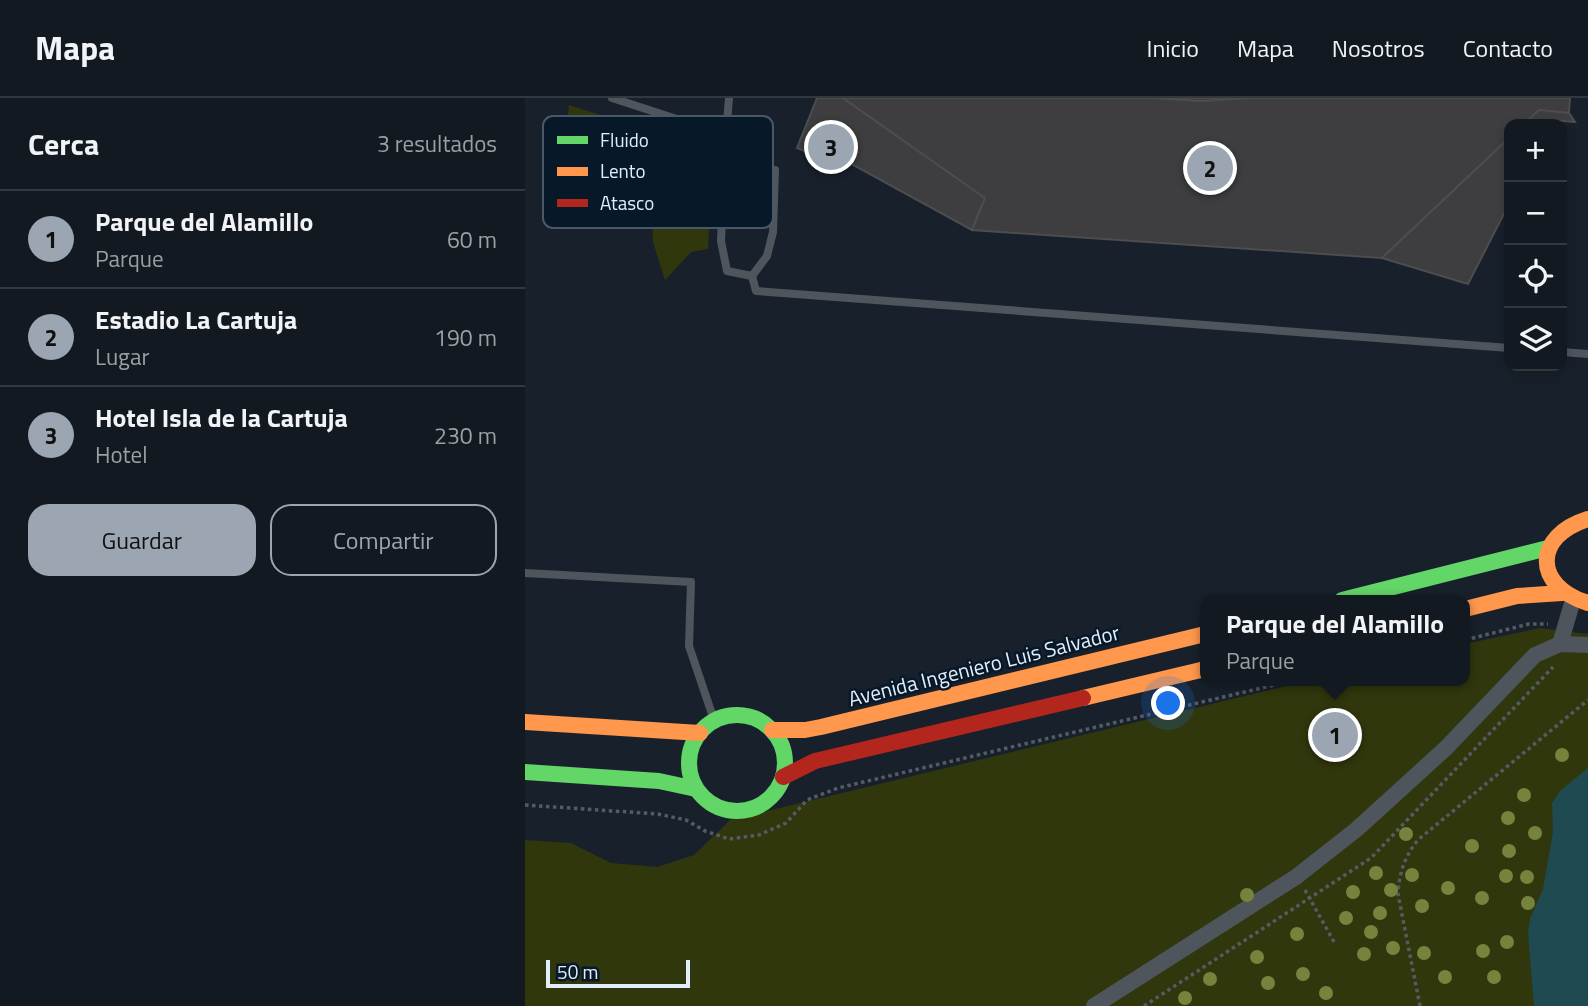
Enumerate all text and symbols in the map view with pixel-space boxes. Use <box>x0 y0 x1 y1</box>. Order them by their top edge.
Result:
text: Mapa <box>35 23 115 73</box>
text: Inicio <box>1147 30 1199 66</box>
text: Mapa <box>1237 30 1294 66</box>
text: Nosotros <box>1332 30 1425 66</box>
text: Contacto <box>1463 30 1553 66</box>
legend <box>543 116 773 228</box>
map controls <box>1504 119 1567 371</box>
button: + <box>1504 119 1567 182</box>
text: Cerca <box>28 121 99 167</box>
pin: 3 <box>808 121 854 173</box>
text: Fluido <box>600 125 649 154</box>
text: 3 resultados <box>377 126 497 161</box>
pin: 2 <box>1187 142 1233 194</box>
text: Lento <box>600 156 645 185</box>
button: − <box>1504 182 1567 245</box>
text: Atasco <box>600 188 654 217</box>
text: Parque del Alamillo <box>95 202 313 241</box>
text: 1 <box>45 222 57 257</box>
text: 60 m <box>447 222 497 257</box>
text: Parque <box>95 241 164 276</box>
button: locate <box>1504 245 1567 308</box>
text: Estadio La Cartuja <box>95 300 297 339</box>
button: layers <box>1504 308 1567 371</box>
text: 2 <box>45 320 57 355</box>
text: 190 m <box>434 320 497 355</box>
text: Lugar <box>95 339 149 374</box>
text: Hotel Isla de la Cartuja <box>95 398 348 437</box>
text: 3 <box>45 418 57 453</box>
text: 230 m <box>434 418 497 453</box>
text: Hotel <box>95 437 147 472</box>
button: Guardar <box>28 504 256 576</box>
button: Compartir <box>270 504 497 576</box>
popup <box>1200 595 1470 686</box>
text: Parque del Alamillo <box>1226 604 1444 643</box>
street label: Avenida Ingeniero Luis Salvador <box>845 616 1123 714</box>
text: Parque <box>1226 643 1295 678</box>
your location <box>1151 686 1185 720</box>
pin: 1 <box>1312 709 1358 761</box>
scale bar <box>546 957 689 989</box>
text: 50 m <box>557 957 598 986</box>

